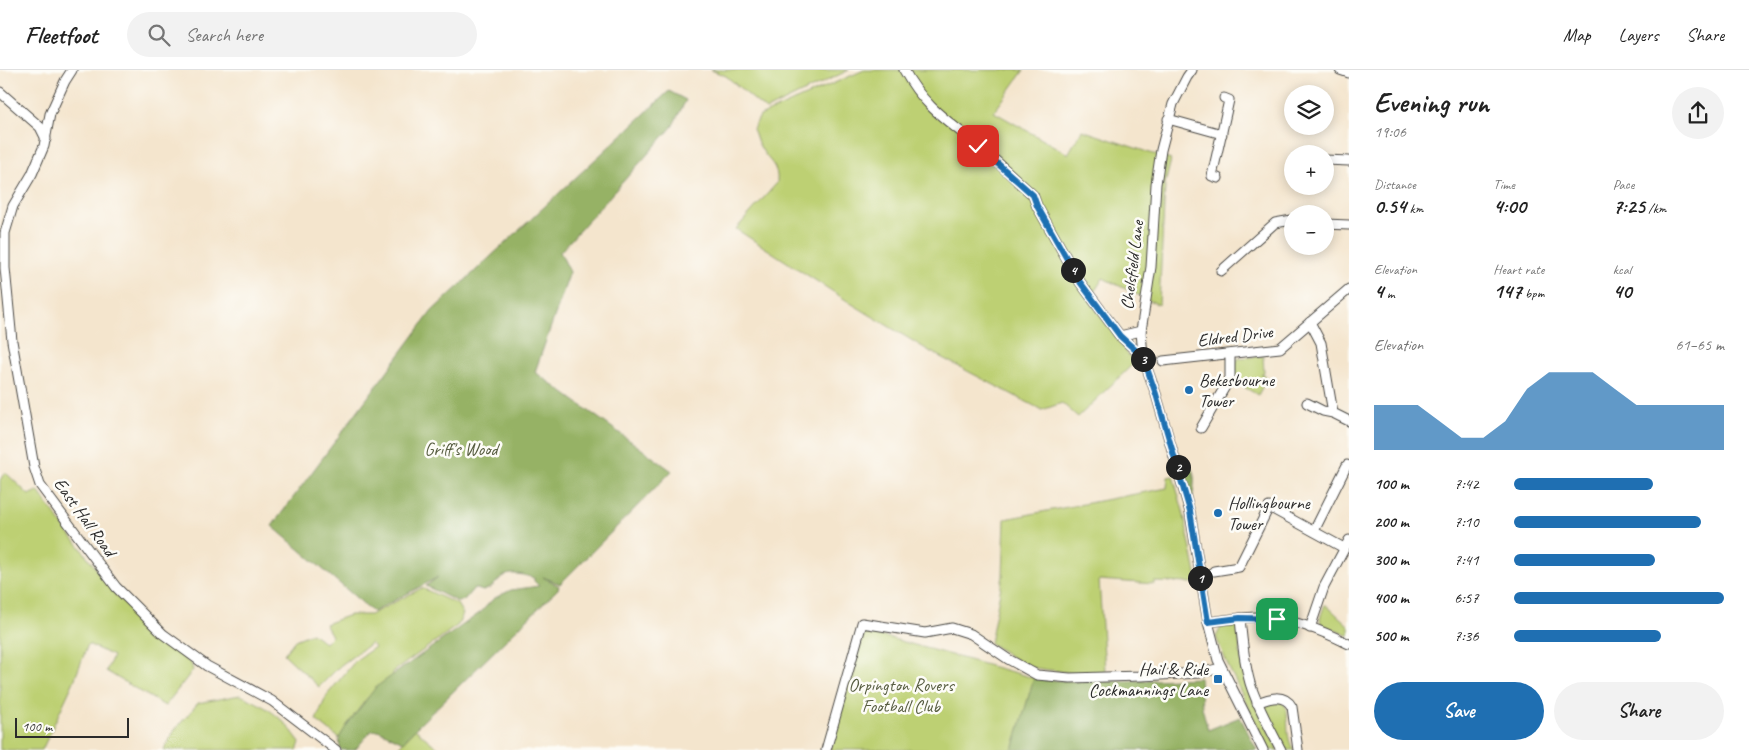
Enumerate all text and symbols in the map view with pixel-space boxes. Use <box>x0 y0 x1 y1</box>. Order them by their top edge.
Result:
search box <box>127 12 477 57</box>
text: Fleetfoot <box>25 20 97 50</box>
icon: search <box>145 21 173 49</box>
text: Search here <box>185 23 263 47</box>
text: Map <box>1563 24 1591 46</box>
text: Layers <box>1619 24 1658 46</box>
text: Share <box>1686 24 1724 46</box>
map controls <box>1284 85 1334 255</box>
button: layers <box>1284 85 1334 135</box>
text: Evening run <box>1374 85 1489 120</box>
button: share <box>1672 87 1724 139</box>
text: 19:06 <box>1374 122 1406 142</box>
pin <box>957 125 999 167</box>
icon: check <box>964 132 992 160</box>
button: + <box>1284 145 1334 195</box>
text: Distance <box>1374 176 1416 193</box>
text: Time <box>1493 176 1515 193</box>
text: Pace <box>1613 176 1634 193</box>
text: 0.54 <box>1374 193 1406 219</box>
text: 4:00 <box>1493 193 1526 219</box>
text: 7:25 <box>1613 193 1645 219</box>
text: km <box>1406 200 1423 217</box>
text: /km <box>1645 200 1666 217</box>
button: − <box>1284 205 1334 255</box>
street label: Chelsfield Lane <box>1116 218 1149 311</box>
pin: 4 <box>1060 258 1086 282</box>
text: Elevation <box>1374 261 1417 278</box>
text: Heart rate <box>1493 261 1544 278</box>
text: kcal <box>1613 261 1631 278</box>
text: 4 <box>1070 262 1077 279</box>
text: 4 <box>1374 278 1383 304</box>
text: 147 <box>1493 278 1522 304</box>
text: 40 <box>1613 278 1632 304</box>
text: m <box>1383 285 1395 302</box>
text: bpm <box>1522 285 1544 302</box>
street label: Eldred Drive <box>1196 320 1275 352</box>
text: Elevation <box>1374 335 1423 355</box>
text: 61–65 m <box>1675 335 1724 355</box>
pin: 3 <box>1130 346 1156 372</box>
text: 3 <box>1140 351 1147 368</box>
place label: Bekesbourne Tower <box>1199 369 1275 412</box>
marker: Bekesbourne Tower <box>1183 384 1195 396</box>
park label: Griff's Wood <box>424 438 500 460</box>
pin: 2 <box>1166 454 1190 480</box>
text: 2 <box>1175 459 1182 476</box>
street label: East Hall Road <box>49 473 123 563</box>
text: 100 m <box>1374 474 1409 494</box>
text: 7:42 <box>1454 474 1479 494</box>
place label: Hollingbourne Tower <box>1228 492 1311 535</box>
marker: Hollingbourne Tower <box>1212 507 1224 519</box>
text: 200 m <box>1374 512 1409 532</box>
text: 7:10 <box>1454 512 1479 532</box>
text: 300 m <box>1374 550 1409 570</box>
text: 7:41 <box>1454 550 1479 570</box>
pin: 1 <box>1188 566 1212 590</box>
text: 1 <box>1197 570 1204 587</box>
text: 400 m <box>1374 588 1409 608</box>
text: 6:57 <box>1454 588 1479 608</box>
pin <box>1256 598 1298 640</box>
icon: arrive <box>1263 605 1291 633</box>
text: 500 m <box>1374 626 1408 646</box>
text: 7:36 <box>1454 626 1479 646</box>
place label: Hail & Ride Cockmannings Lane <box>1089 658 1209 701</box>
marker: Hail & Ride Cockmannings Lane <box>1212 673 1224 685</box>
park label: Orpington Rovers Football Club <box>848 674 955 717</box>
button: Save <box>1374 682 1544 740</box>
button: Share <box>1554 682 1724 740</box>
scale bar <box>15 715 129 738</box>
text: 100 m <box>22 718 52 735</box>

